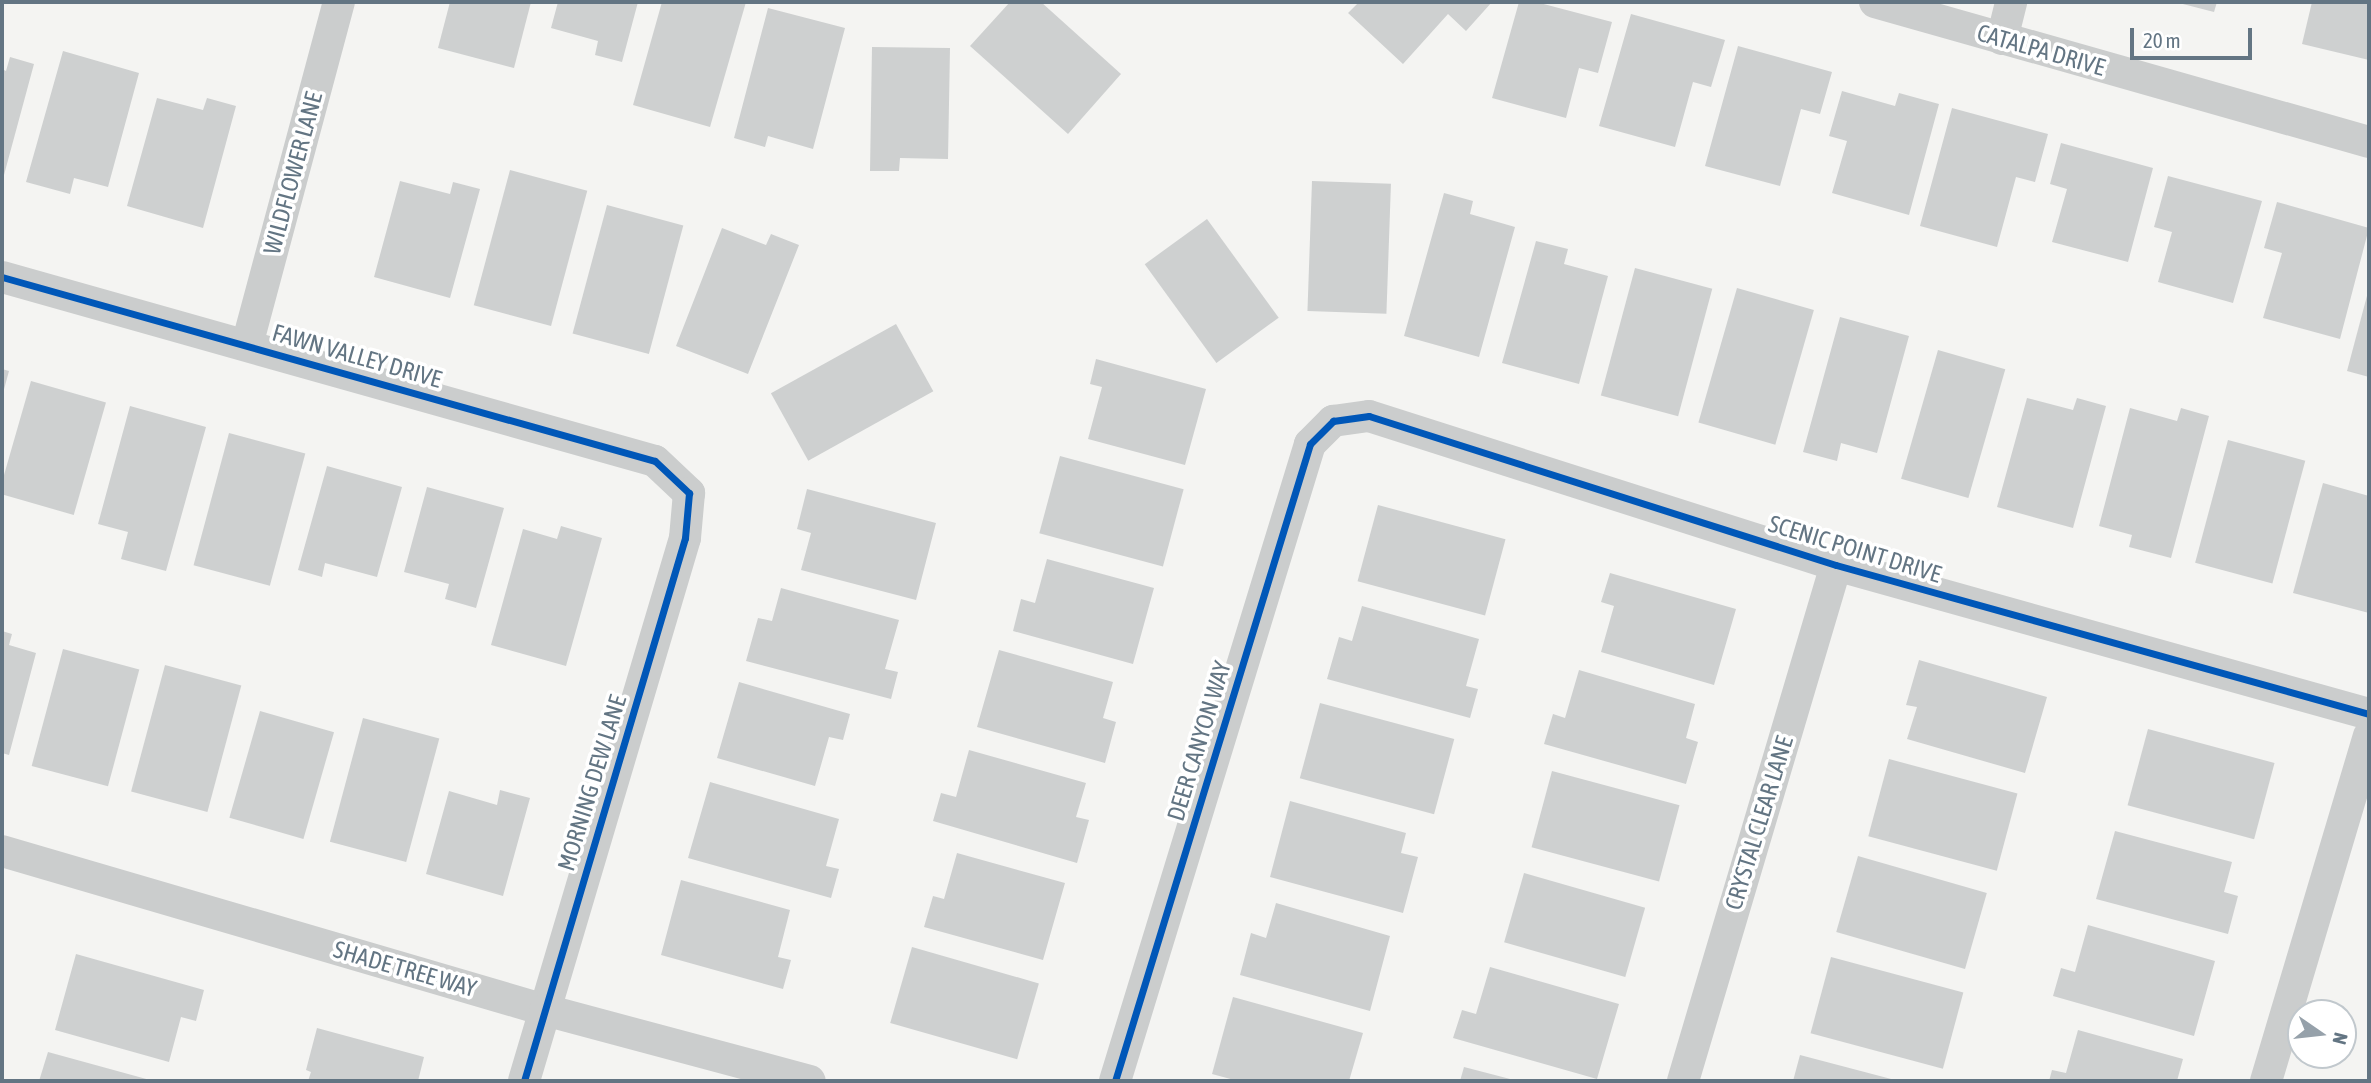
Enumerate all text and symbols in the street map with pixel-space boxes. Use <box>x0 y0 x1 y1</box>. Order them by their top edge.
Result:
scale bar <box>2133 14 2256 58</box>
street label: CATALPA DRIVE <box>1974 18 2108 82</box>
text: 20 m <box>2143 28 2181 52</box>
street label: WILDFLOWER LANE <box>257 89 329 257</box>
street label: FAWN VALLEY DRIVE <box>269 318 445 394</box>
street label: SCENIC POINT DRIVE <box>1765 509 1945 589</box>
street label: DEER CANYON WAY <box>1161 658 1237 824</box>
street label: MORNING DEW LANE <box>552 692 632 874</box>
street label: CRYSTAL CLEAR LANE <box>1719 733 1799 913</box>
street label: SHADE TREE WAY <box>330 935 480 1003</box>
north arrow <box>2287 999 2357 1069</box>
text: N <box>2328 1030 2352 1047</box>

